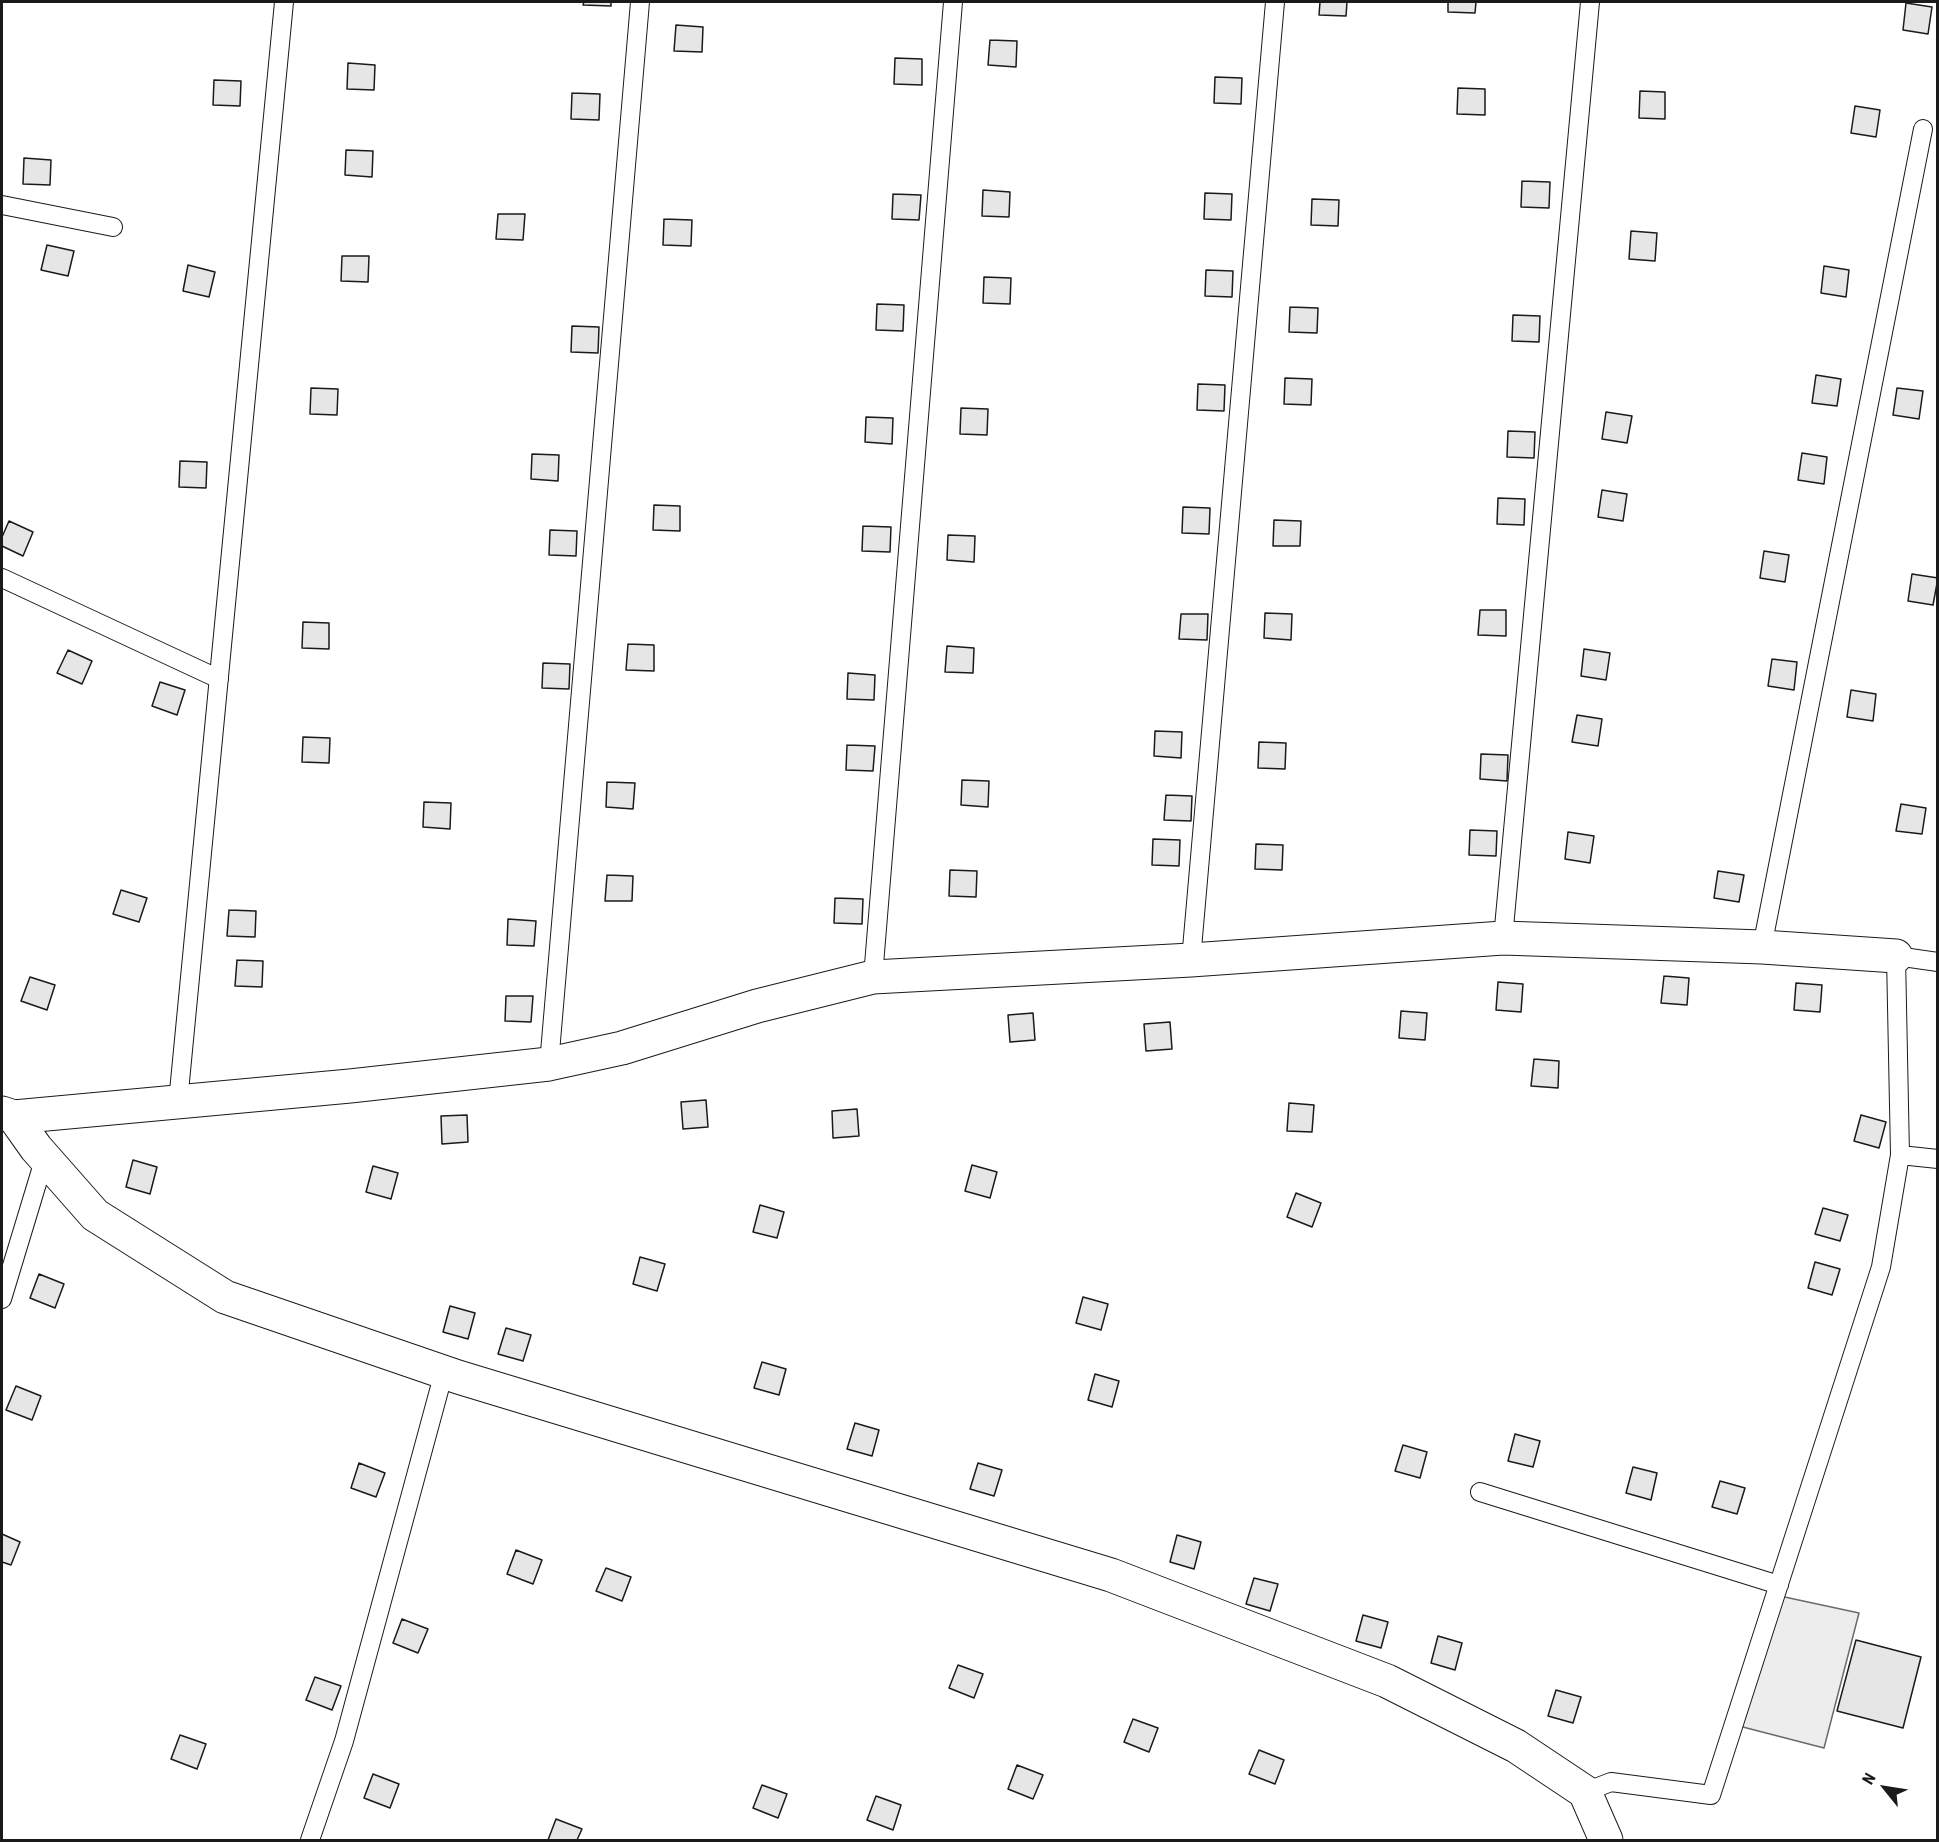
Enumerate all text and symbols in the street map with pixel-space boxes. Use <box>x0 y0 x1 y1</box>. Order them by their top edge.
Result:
north arrow <box>1855 1758 1915 1818</box>
text: N <box>1858 1770 1880 1788</box>

